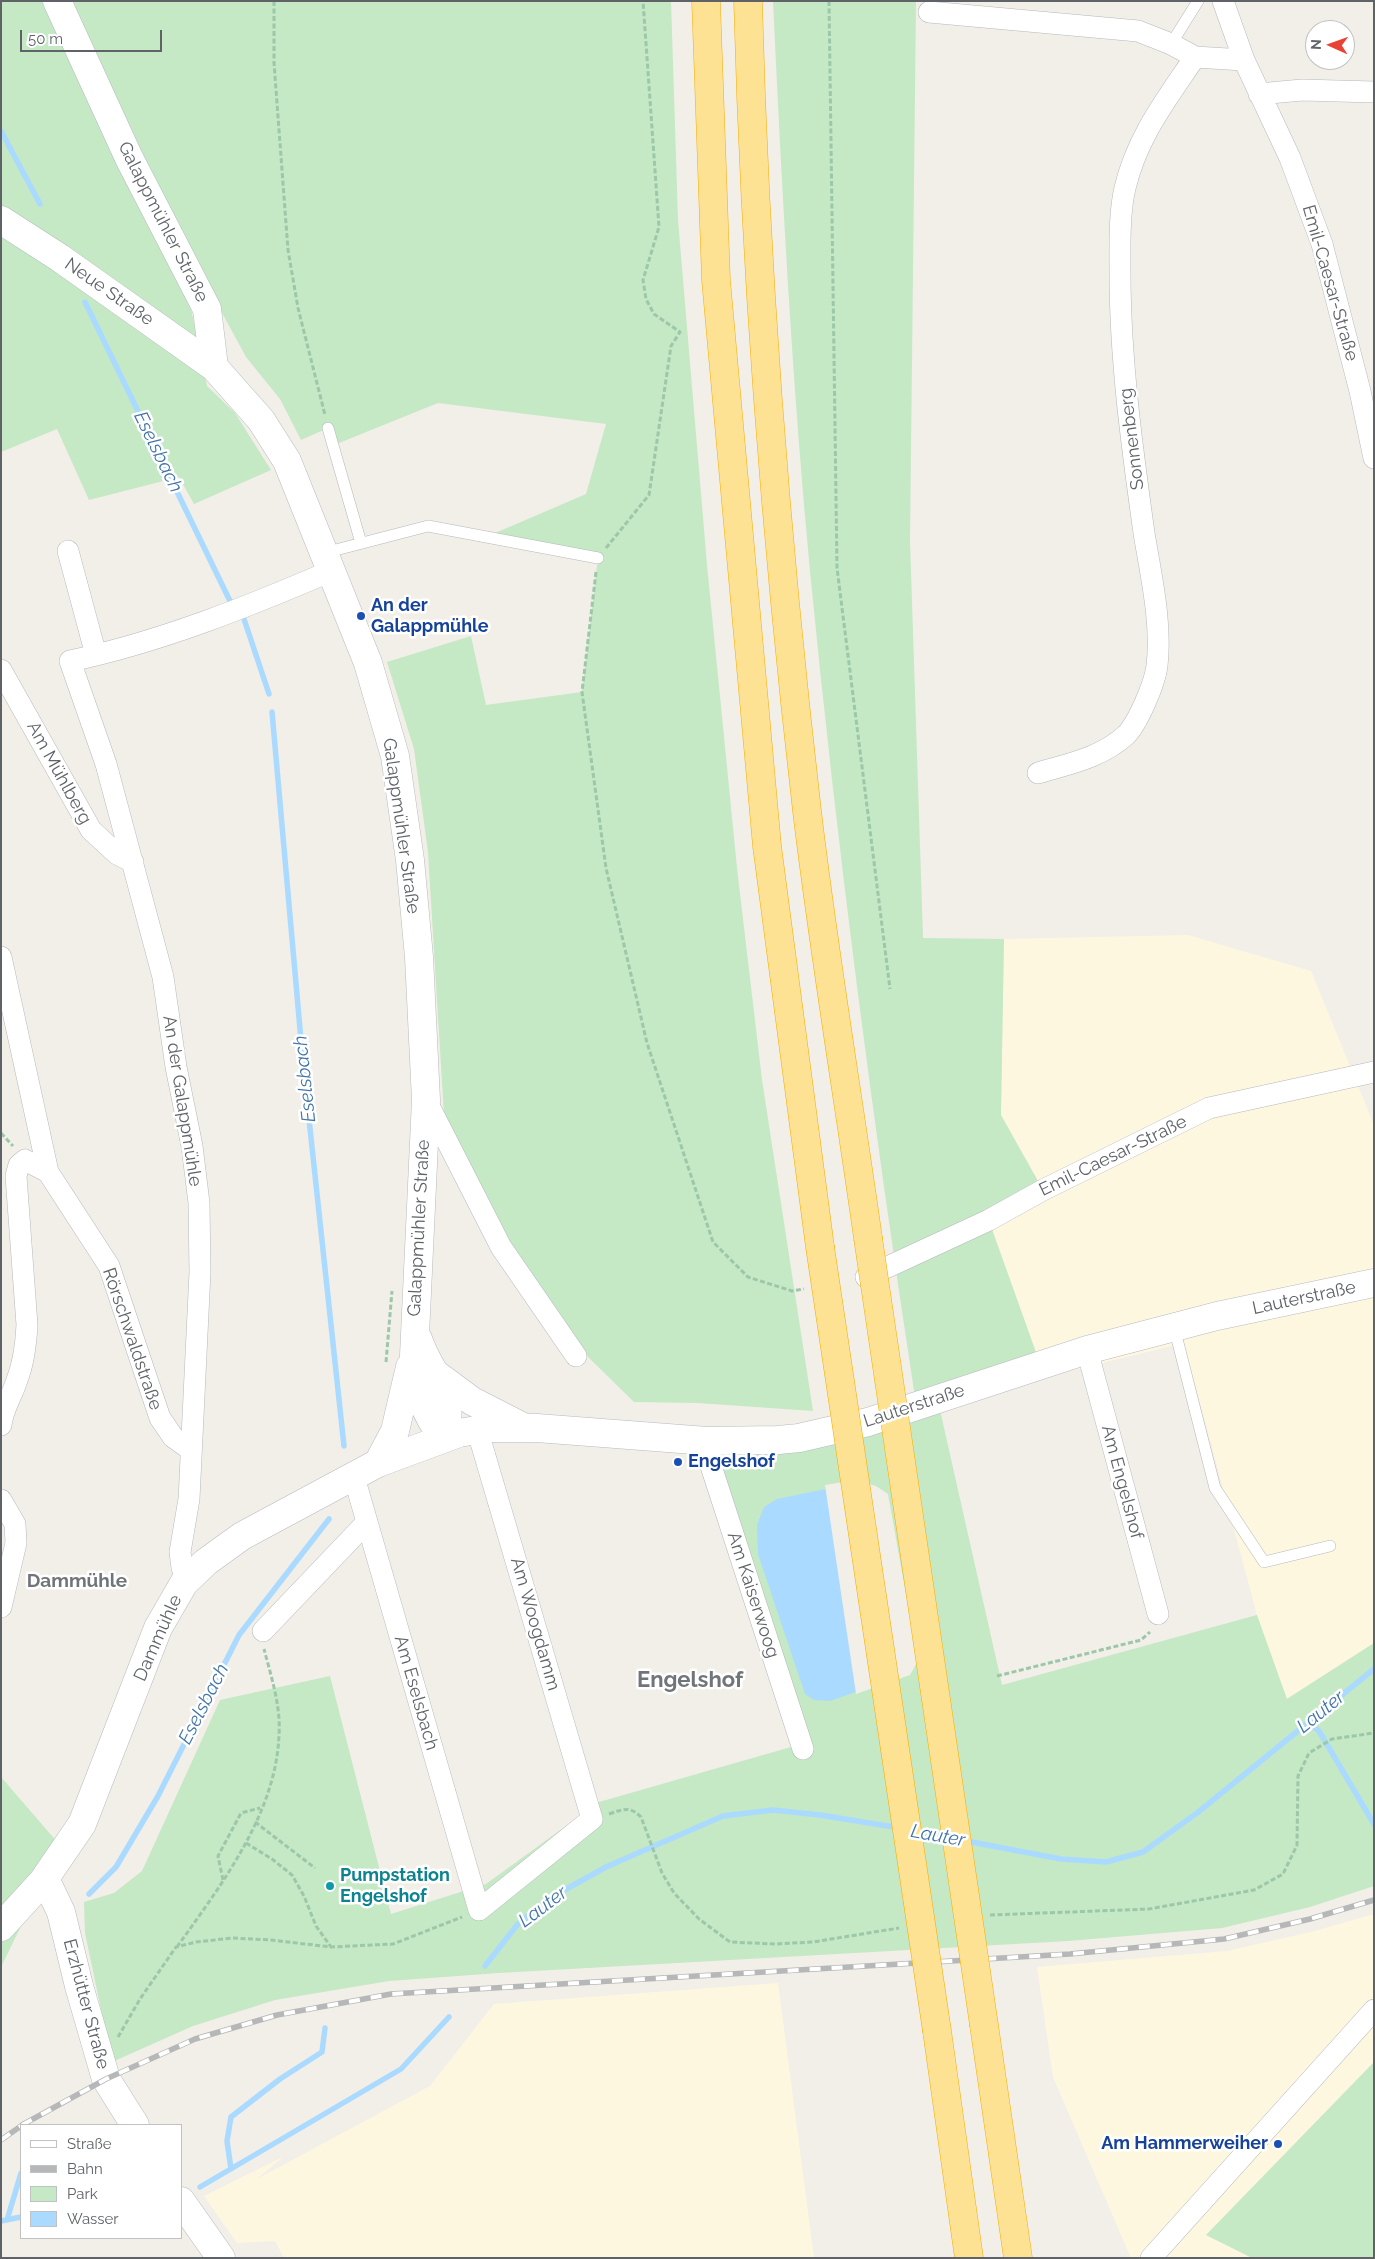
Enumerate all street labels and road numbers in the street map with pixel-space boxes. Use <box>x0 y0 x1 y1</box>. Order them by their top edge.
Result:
street label: Galappmühler Straße <box>113 138 213 306</box>
street label: Emil-Caesar-Straße <box>1297 202 1363 364</box>
street label: Neue Straße <box>60 253 158 331</box>
street label: Sonnenberg <box>1115 387 1149 491</box>
street label: Am Mühlberg <box>22 718 96 828</box>
street label: Galappmühler Straße <box>378 737 424 915</box>
street label: An der Galappmühle <box>158 1014 206 1188</box>
street label: Emil-Caesar-Straße <box>1036 1111 1190 1201</box>
street label: Galappmühler Straße <box>404 1139 434 1317</box>
street label: Rörschwaldstraße <box>98 1265 166 1413</box>
street label: Lauterstraße <box>1250 1277 1358 1319</box>
street label: Lauterstraße <box>861 1379 967 1433</box>
street label: Am Engelshof <box>1096 1423 1148 1541</box>
street label: Am Kaiserwoog <box>722 1529 784 1661</box>
street label: Am Woogdamm <box>506 1555 564 1693</box>
street label: Dammühle <box>129 1591 187 1685</box>
street label: Am Eselsbach <box>389 1633 443 1753</box>
street label: Erzhütter Straße <box>58 1936 114 2072</box>

